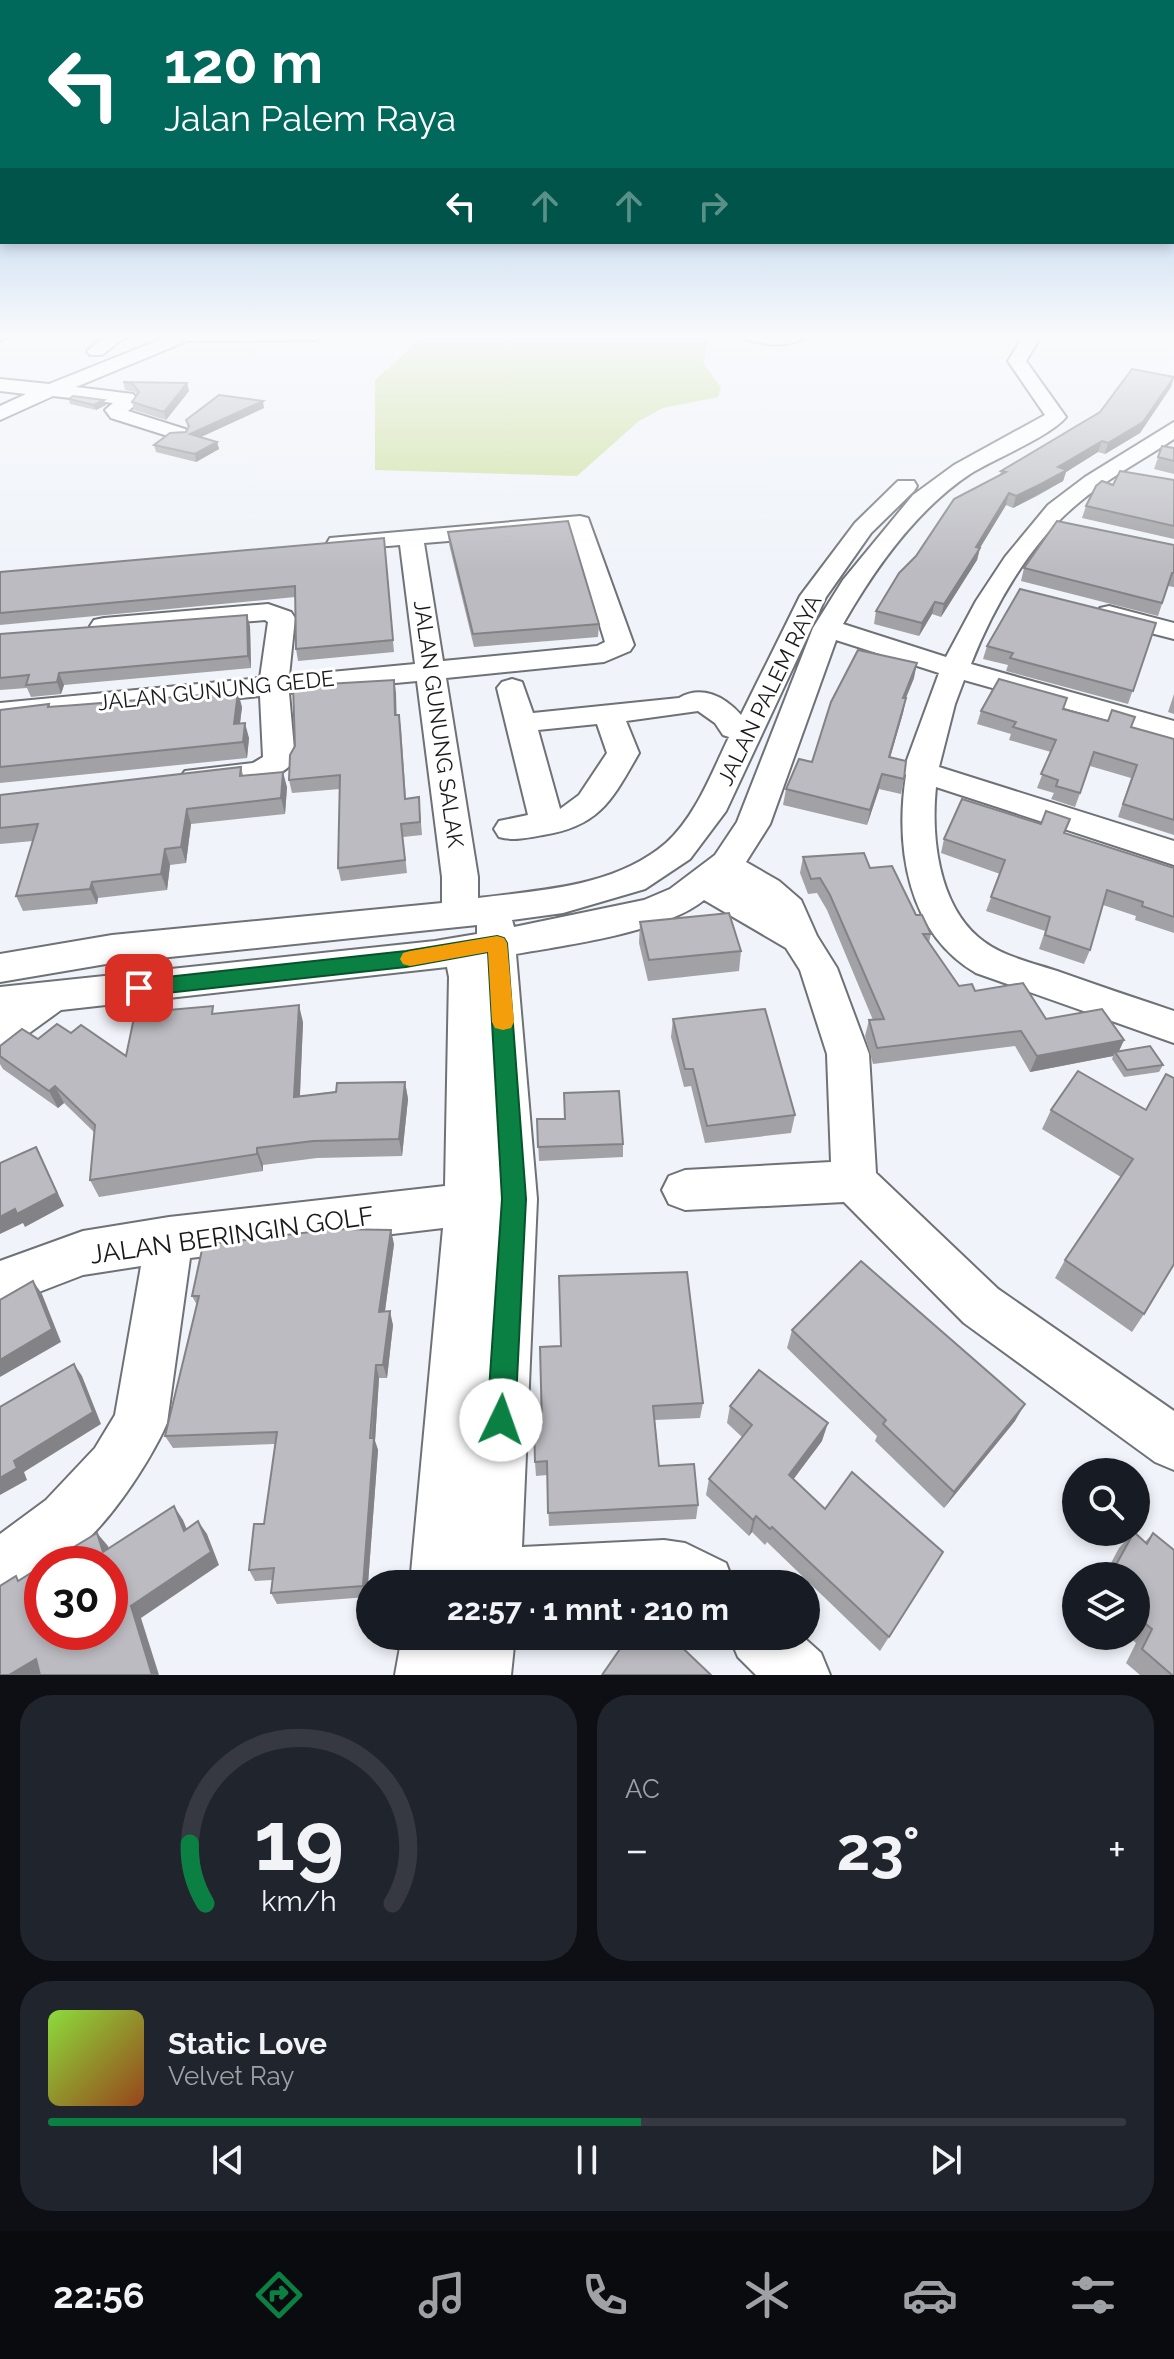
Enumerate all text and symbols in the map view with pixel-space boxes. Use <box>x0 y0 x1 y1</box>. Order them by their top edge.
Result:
text: 120 m <box>164 30 323 96</box>
icon: left <box>32 32 136 136</box>
text: Jalan Palem Raya <box>164 97 456 139</box>
icon: left <box>439 184 483 228</box>
icon: ahead <box>523 184 567 228</box>
icon: ahead <box>607 184 651 228</box>
icon: right <box>691 184 735 228</box>
street label: JALAN PALEM RAYA <box>712 590 827 790</box>
street label: JALAN GUNUNG SALAK <box>409 599 469 850</box>
street label: JALAN GUNUNG GEDE <box>96 665 336 715</box>
pin <box>105 954 173 1022</box>
icon: arrive <box>117 966 161 1010</box>
street label: JALAN BERINGIN GOLF <box>88 1200 376 1270</box>
position arrow <box>459 1378 543 1462</box>
map controls <box>1062 1458 1150 1650</box>
button: search <box>1062 1458 1150 1546</box>
speed limit sign: 30 <box>24 1546 128 1650</box>
button: layers <box>1062 1562 1150 1650</box>
text: 22:57 · 1 mnt · 210 m <box>447 1592 729 1627</box>
text: AC <box>625 1774 660 1804</box>
text: 19 <box>253 1792 344 1889</box>
text: 23° <box>836 1814 920 1884</box>
text: − <box>625 1824 649 1875</box>
text: + <box>1108 1824 1126 1875</box>
text: km/h <box>261 1884 336 1918</box>
text: Static Love <box>168 2026 327 2061</box>
text: Velvet Ray <box>168 2061 294 2091</box>
icon: previous <box>206 2138 250 2182</box>
icon: pause <box>565 2138 609 2182</box>
icon: next <box>924 2138 968 2182</box>
icon: directions <box>251 2267 307 2323</box>
icon: music <box>414 2267 470 2323</box>
icon: phone <box>577 2267 633 2323</box>
icon: climate <box>739 2267 795 2323</box>
icon: car <box>902 2267 958 2323</box>
icon: filters <box>1065 2267 1121 2323</box>
text: 22:56 <box>53 2274 145 2316</box>

